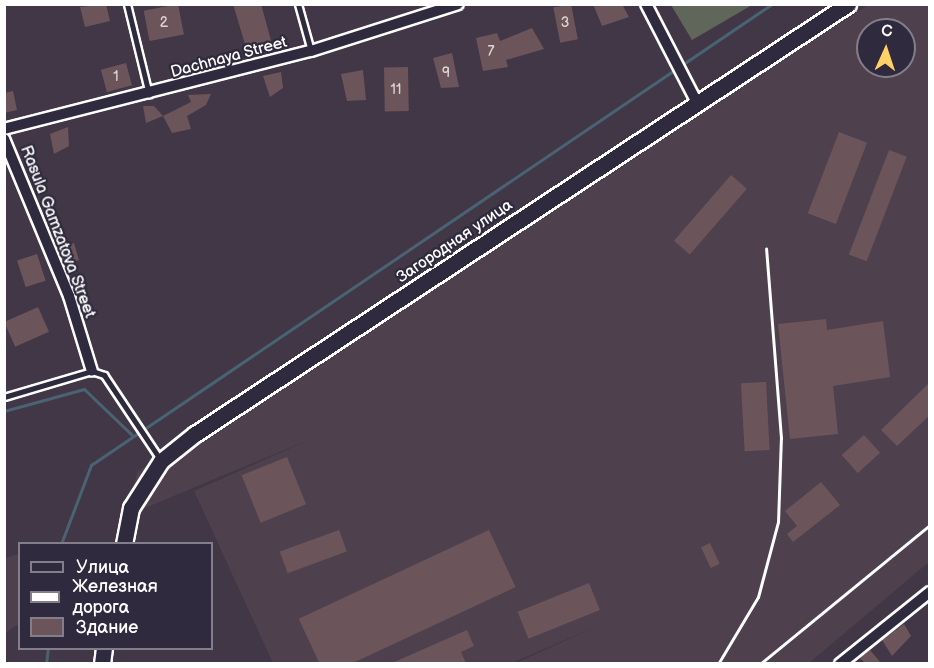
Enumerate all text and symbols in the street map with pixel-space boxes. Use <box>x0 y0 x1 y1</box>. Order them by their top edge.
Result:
house number: 2 <box>160 15 168 31</box>
house number: 3 <box>561 15 569 31</box>
north arrow <box>856 18 916 78</box>
text: С <box>881 22 893 41</box>
street label: Dachnaya Street <box>169 33 289 83</box>
house number: 7 <box>488 44 494 60</box>
house number: 9 <box>442 65 450 81</box>
house number: 1 <box>113 69 119 85</box>
house number: 11 <box>391 82 401 98</box>
street label: Rasula Gamzatova Street <box>15 143 99 321</box>
street label: Загородная улица <box>393 196 517 288</box>
legend <box>18 542 213 650</box>
text: Улица <box>76 557 129 578</box>
text: Железная дорога <box>72 576 158 618</box>
text: Здание <box>76 617 138 638</box>

